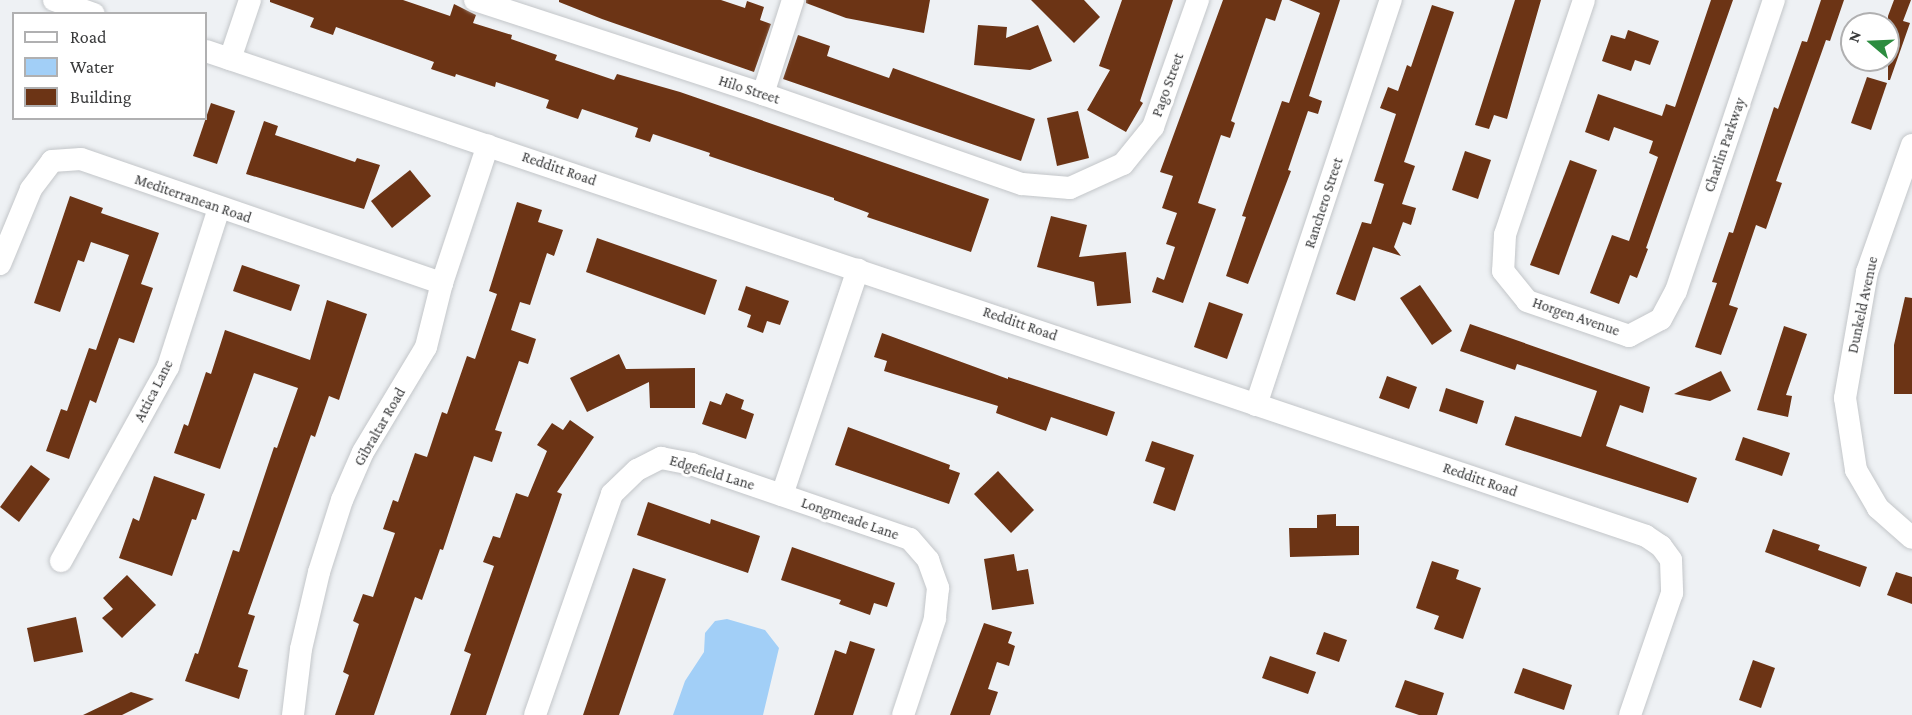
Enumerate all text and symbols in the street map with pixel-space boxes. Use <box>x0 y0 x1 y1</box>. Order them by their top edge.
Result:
legend <box>12 12 207 120</box>
north arrow <box>1840 12 1900 72</box>
text: Road <box>70 27 107 47</box>
text: N <box>1845 29 1864 45</box>
street label: Pago Street <box>1148 51 1188 119</box>
text: Water <box>70 57 114 77</box>
street label: Hilo Street <box>716 72 782 108</box>
text: Building <box>70 87 131 107</box>
street label: Charlin Parkway <box>1700 95 1750 195</box>
street label: Redditt Road <box>519 148 599 190</box>
street label: Ranchero Street <box>1301 155 1347 251</box>
street label: Mediterranean Road <box>132 171 254 227</box>
street label: Dunkeld Avenue <box>1844 255 1882 355</box>
street label: Horgen Avenue <box>1530 294 1622 340</box>
street label: Redditt Road <box>980 303 1060 345</box>
street label: Attica Lane <box>131 357 177 425</box>
street label: Gibraltar Road <box>350 385 410 469</box>
street label: Edgefield Lane <box>667 452 757 494</box>
street label: Redditt Road <box>1440 459 1520 501</box>
street label: Longmeade Lane <box>799 494 901 544</box>

